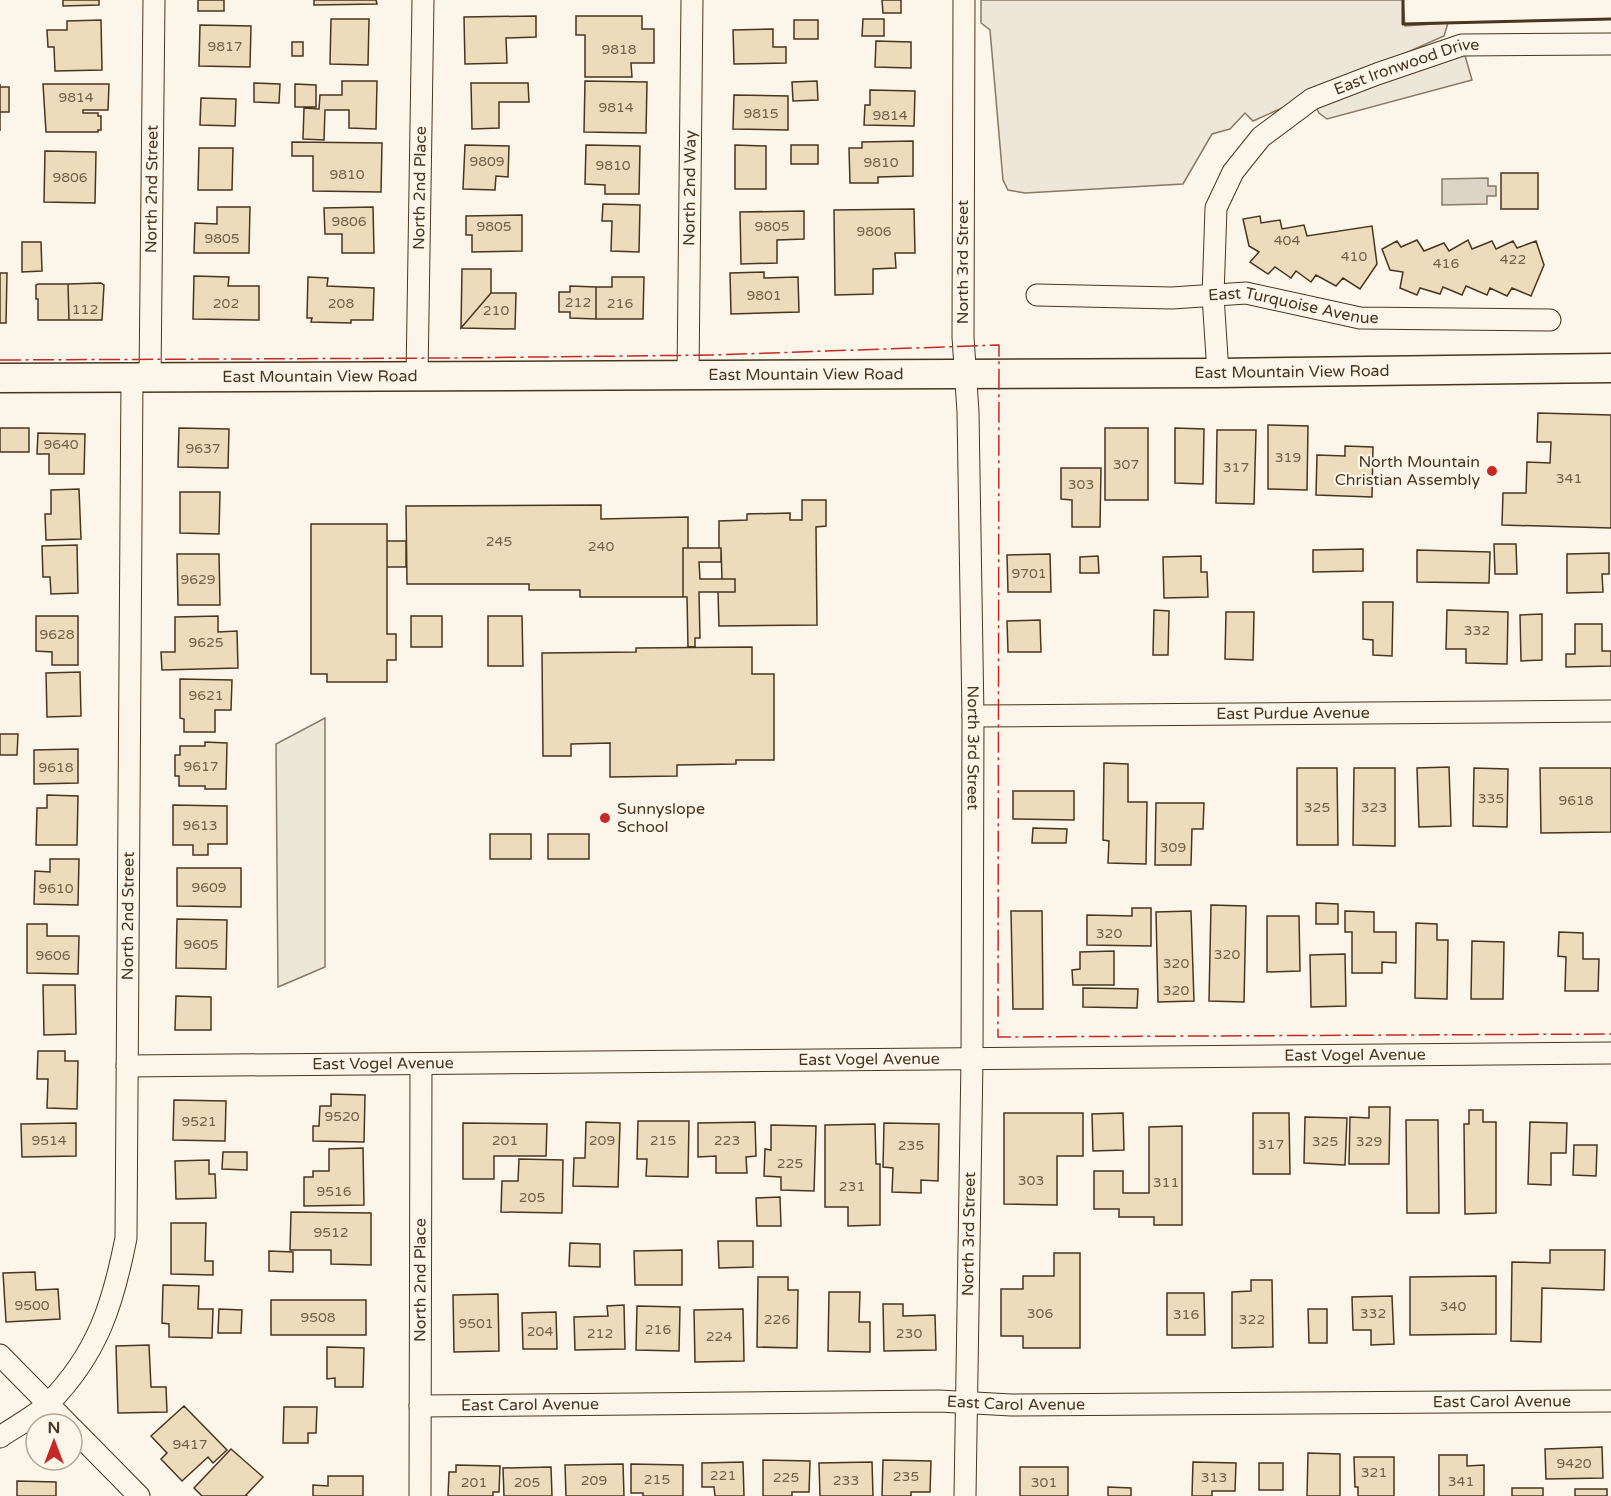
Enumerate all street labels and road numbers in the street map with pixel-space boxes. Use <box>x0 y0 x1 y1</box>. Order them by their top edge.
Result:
street label: East Ironwood Drive <box>1331 35 1479 100</box>
street label: North 2nd Street <box>141 125 163 253</box>
street label: North 2nd Place <box>409 126 431 250</box>
street label: North 2nd Way <box>679 130 701 246</box>
street label: North 3rd Street <box>953 200 973 324</box>
street label: East Turquoise Avenue <box>1208 283 1379 328</box>
street label: East Mountain View Road <box>1194 361 1390 383</box>
street label: East Mountain View Road <box>708 364 904 385</box>
street label: East Mountain View Road <box>222 366 418 387</box>
street label: North 3rd Street <box>962 685 983 810</box>
street label: East Purdue Avenue <box>1216 703 1370 724</box>
street label: North 2nd Street <box>118 852 139 980</box>
street label: East Vogel Avenue <box>1284 1045 1426 1066</box>
street label: East Vogel Avenue <box>798 1049 940 1070</box>
street label: East Vogel Avenue <box>312 1053 454 1074</box>
street label: North 3rd Street <box>958 1172 980 1296</box>
street label: North 2nd Place <box>410 1218 431 1342</box>
street label: East Carol Avenue <box>946 1391 1085 1415</box>
street label: East Carol Avenue <box>1433 1391 1571 1412</box>
street label: East Carol Avenue <box>461 1394 599 1416</box>

